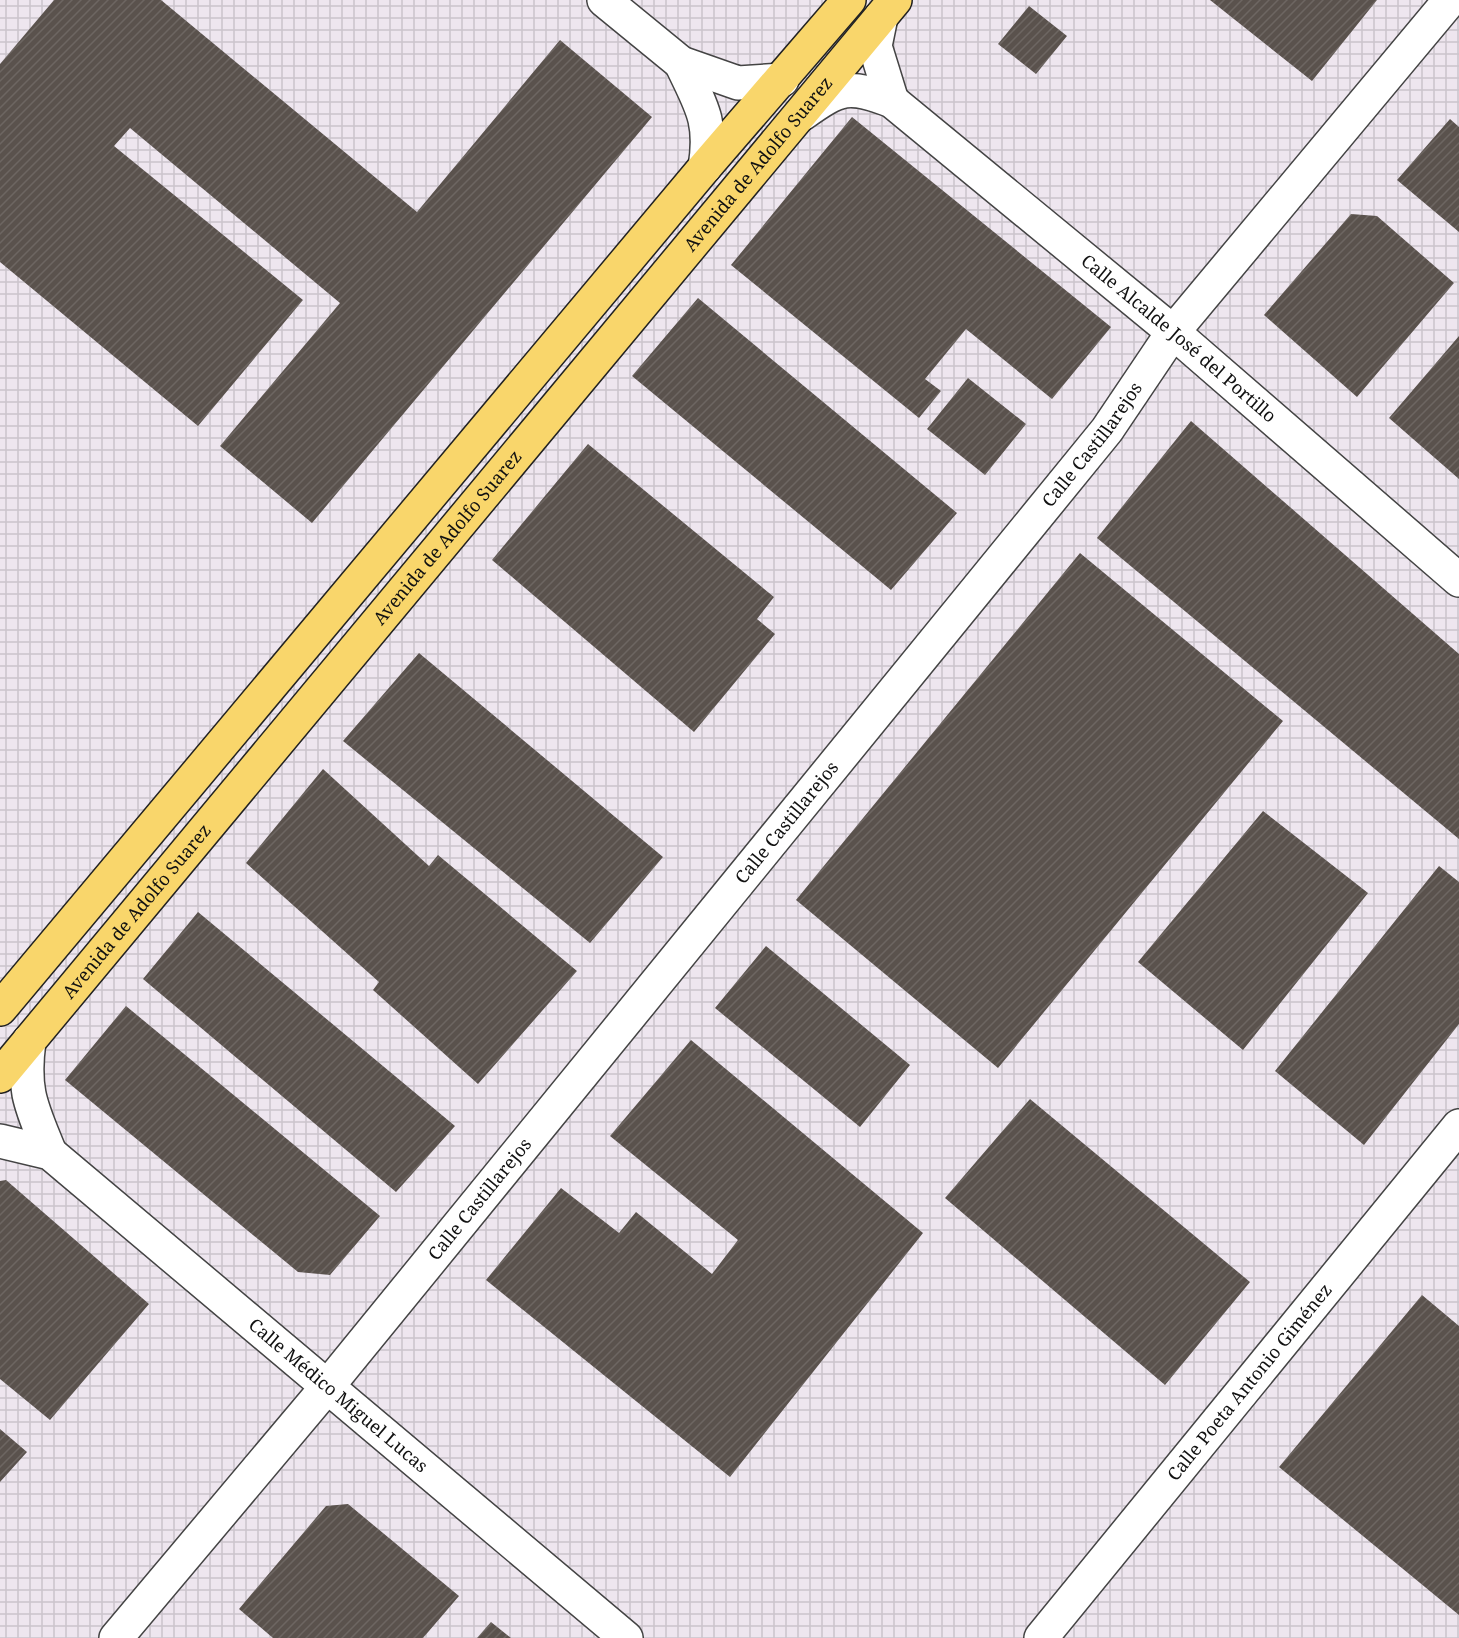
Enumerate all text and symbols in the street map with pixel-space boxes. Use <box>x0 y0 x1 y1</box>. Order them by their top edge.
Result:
street label: Avenida de Adolfo Suarez <box>678 71 837 256</box>
street label: Calle Alcalde José del Portillo <box>1077 248 1282 427</box>
street label: Calle Castillarejos <box>1036 377 1147 512</box>
street label: Avenida de Adolfo Suarez <box>367 445 527 630</box>
street label: Calle Castillarejos <box>729 756 843 888</box>
street label: Avenida de Adolfo Suarez <box>56 819 216 1003</box>
street label: Calle Castillarejos <box>422 1132 536 1265</box>
street label: Calle Poeta Antonio Giménez <box>1161 1278 1337 1485</box>
street label: Calle Médico Miguel Lucas <box>244 1312 433 1477</box>

